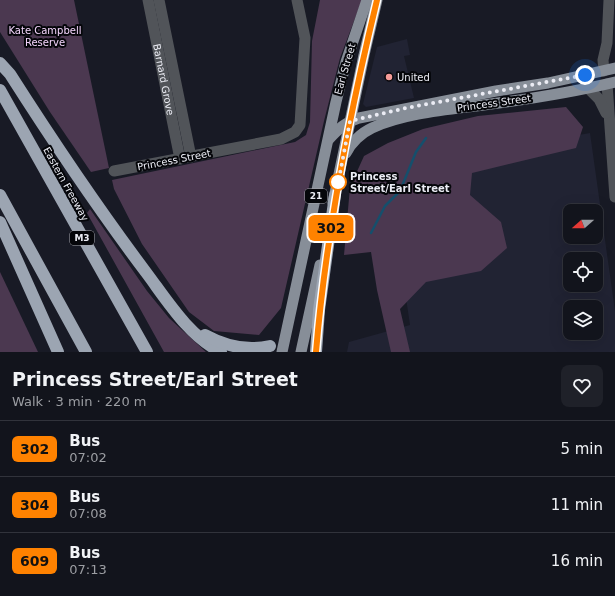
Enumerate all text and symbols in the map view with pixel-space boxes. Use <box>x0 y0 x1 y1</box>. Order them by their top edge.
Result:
park label: Kate Campbell Reserve <box>8 25 82 48</box>
street label: Earl Street <box>332 42 358 96</box>
street label: Barnard Grove <box>151 43 177 116</box>
your location <box>575 65 595 85</box>
marker: United <box>384 72 394 82</box>
place label: United <box>397 72 430 83</box>
street label: Princess Street <box>456 92 532 114</box>
street label: Eastern Freeway <box>41 145 91 223</box>
street label: Princess Street <box>136 147 212 173</box>
place label: Princess Street/Earl Street <box>350 171 450 194</box>
marker: Princess Street/Earl Street <box>329 173 347 191</box>
road number: 21 <box>305 189 327 203</box>
north arrow <box>563 204 603 244</box>
map controls <box>563 204 603 340</box>
line badge: 302 <box>308 215 354 241</box>
text: 302 <box>316 220 346 236</box>
road number: M3 <box>70 231 94 245</box>
button: locate <box>563 252 603 292</box>
button: layers <box>563 300 603 340</box>
button: heart <box>561 365 603 407</box>
text: Princess Street/Earl Street <box>12 368 298 390</box>
text: Walk · 3 min · 220 m <box>12 394 146 409</box>
text: Bus <box>69 432 100 450</box>
text: 5 min <box>560 440 603 458</box>
text: 302 <box>20 441 49 457</box>
text: 07:02 <box>69 450 107 465</box>
text: Bus <box>69 488 100 506</box>
text: 11 min <box>551 496 603 514</box>
text: 304 <box>20 497 49 513</box>
text: 07:08 <box>69 506 107 521</box>
text: Bus <box>69 544 100 562</box>
text: 16 min <box>551 552 603 570</box>
text: 609 <box>20 553 49 569</box>
text: 07:13 <box>69 562 107 577</box>

